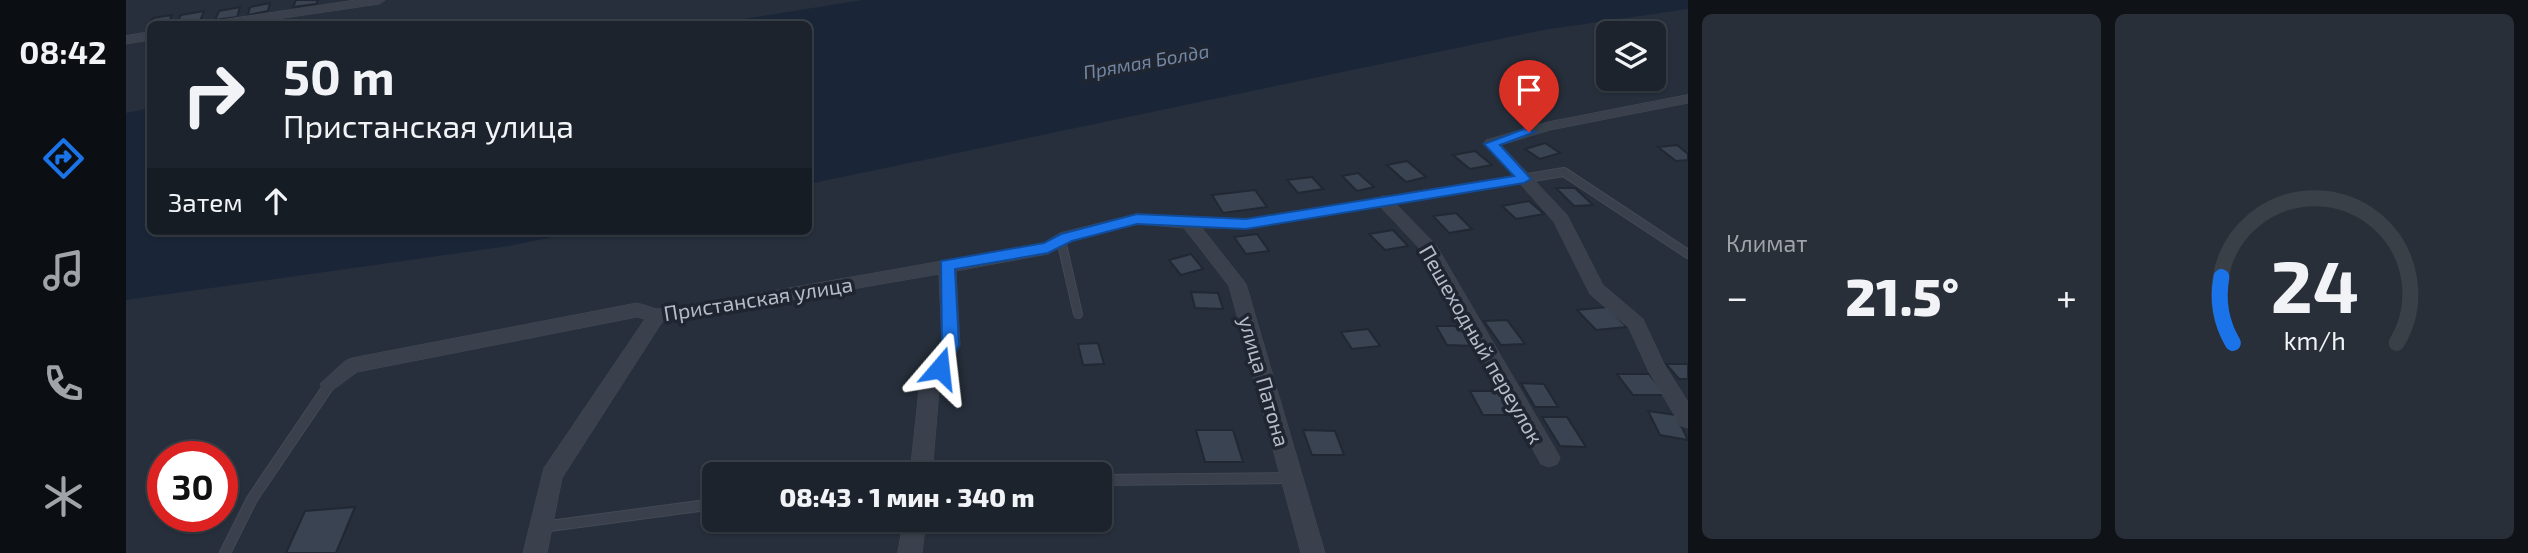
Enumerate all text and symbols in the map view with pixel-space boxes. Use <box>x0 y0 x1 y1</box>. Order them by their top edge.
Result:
map controls <box>1596 21 1666 91</box>
button: layers <box>1596 21 1666 91</box>
text: 08:42 <box>19 32 107 70</box>
water label: Прямая Болда <box>1081 39 1211 83</box>
text: 50 m <box>283 46 395 105</box>
icon: right <box>168 49 259 140</box>
pin <box>1499 60 1559 132</box>
icon: arrive <box>1510 71 1548 109</box>
text: Пристанская улица <box>283 106 574 144</box>
icon: directions <box>39 134 88 183</box>
icon: ahead <box>257 182 295 220</box>
text: Затем <box>168 186 243 217</box>
text: Климат <box>1726 229 1807 257</box>
street label: Пешеходный переулок <box>1414 240 1549 448</box>
text: 24 <box>2270 240 2359 328</box>
icon: music <box>39 246 88 295</box>
text: 21.5° <box>1845 264 1959 326</box>
street label: Пристанская улица <box>662 271 854 326</box>
text: − <box>1726 273 1748 319</box>
text: + <box>2056 273 2077 319</box>
street label: улица Патона <box>1233 313 1296 450</box>
text: km/h <box>2283 324 2346 354</box>
position arrow <box>903 331 977 405</box>
icon: phone <box>39 359 88 408</box>
speed limit sign: 30 <box>147 441 238 532</box>
icon: climate <box>39 472 88 521</box>
text: 08:43 · 1 мин · 340 m <box>779 481 1035 512</box>

